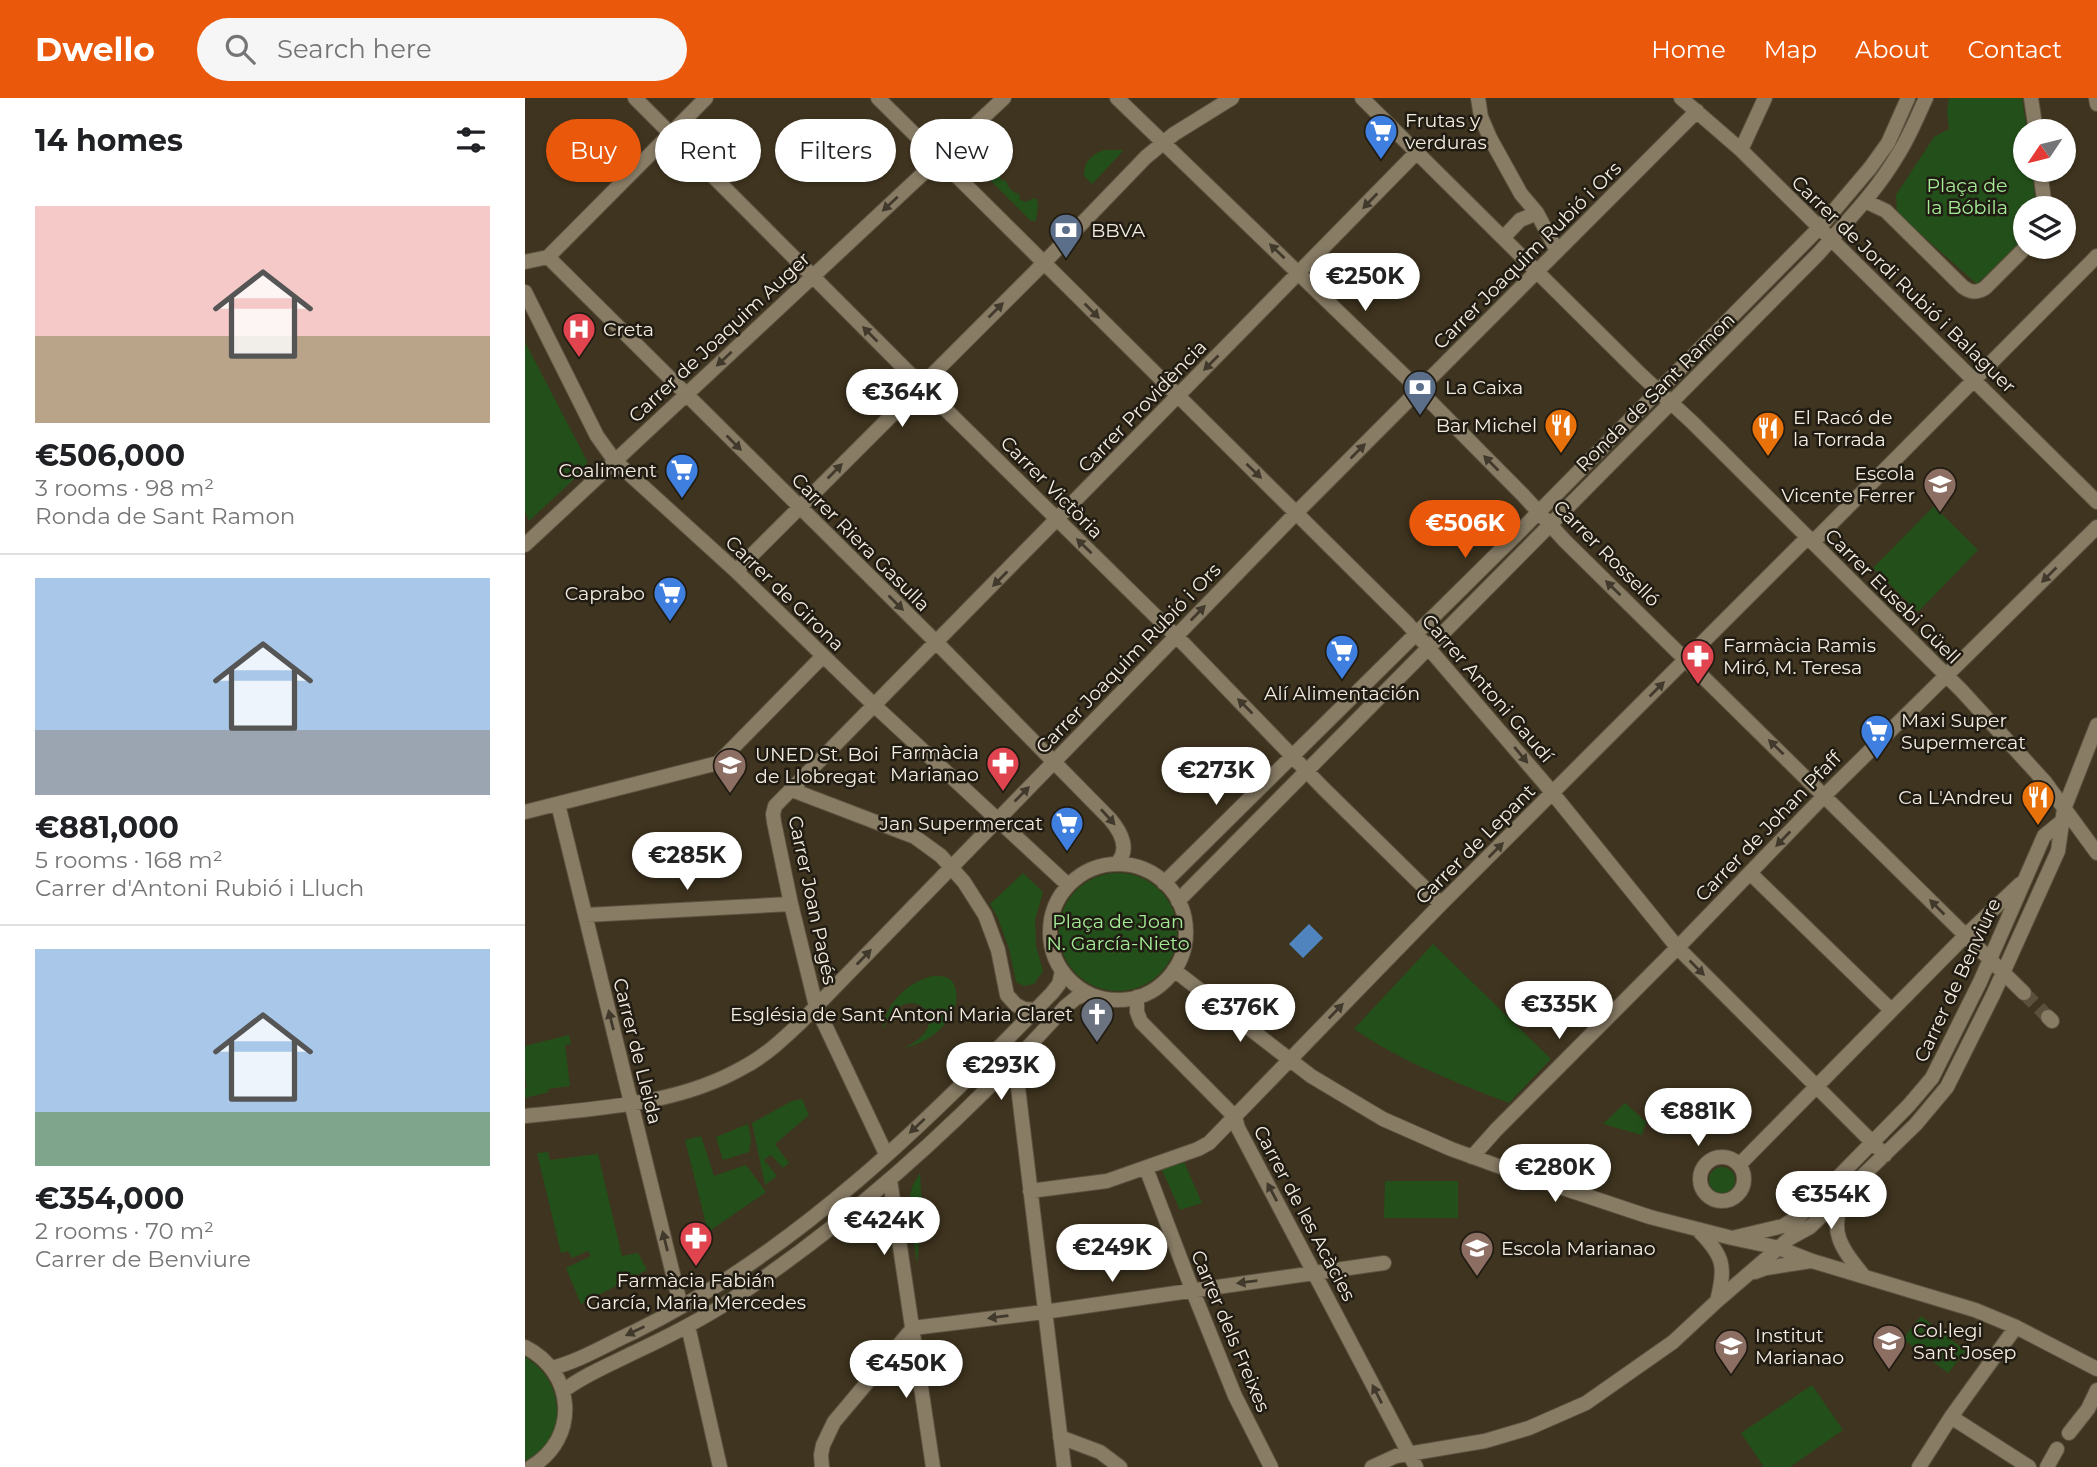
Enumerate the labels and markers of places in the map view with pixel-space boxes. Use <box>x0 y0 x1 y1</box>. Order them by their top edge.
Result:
place label: Frutas y verduras <box>1405 109 1487 154</box>
supermarket icon: Frutas y verduras <box>1362 112 1400 161</box>
bank icon: BBVA <box>1047 211 1085 260</box>
place label: BBVA <box>1091 219 1146 242</box>
pin: €250K <box>1316 254 1414 313</box>
hospital icon: Creta <box>560 310 598 359</box>
place label: Creta <box>603 318 654 341</box>
bank icon: La Caixa <box>1401 368 1439 417</box>
pin: €364K <box>853 370 951 429</box>
place label: La Caixa <box>1445 376 1523 399</box>
restaurant icon: Bar Michel <box>1542 406 1580 455</box>
place label: El Racó de la Torrada <box>1793 406 1892 451</box>
restaurant icon: El Racó de la Torrada <box>1749 409 1787 458</box>
place label: Bar Michel <box>1436 414 1537 437</box>
supermarket icon: Coaliment <box>663 451 701 500</box>
place label: Coaliment <box>558 459 657 482</box>
place label: Escola Vicente Ferrer <box>1781 462 1915 507</box>
school or university icon: Escola Vicente Ferrer <box>1921 465 1959 514</box>
pin: €506K <box>1416 500 1514 560</box>
supermarket icon: Caprabo <box>651 574 689 623</box>
place label: Caprabo <box>565 582 645 605</box>
supermarket icon: Alí Alimentación <box>1323 632 1361 681</box>
place label: Farmàcia Ramis Miró, M. Teresa <box>1723 634 1876 679</box>
pharmacy icon: Farmàcia Ramis Miró, M. Teresa <box>1679 637 1717 686</box>
place label: Alí Alimentación <box>1264 682 1420 705</box>
place label: Maxi Super Supermercat <box>1901 709 2026 754</box>
supermarket icon: Maxi Super Supermercat <box>1858 712 1896 761</box>
place label: Farmàcia Marianao <box>890 741 979 786</box>
place label: UNED St. Boi de Llobregat <box>755 743 879 788</box>
pharmacy icon: Farmàcia Marianao <box>984 744 1022 793</box>
school or university icon: UNED St. Boi de Llobregat <box>711 746 749 795</box>
pin: €273K <box>1167 748 1265 807</box>
restaurant icon: Ca L'Andreu <box>2019 778 2057 827</box>
place label: Ca L'Andreu <box>1898 786 2013 809</box>
supermarket icon: Jan Supermercat <box>1048 804 1086 853</box>
place label: Jan Supermercat <box>879 812 1043 835</box>
pin: €285K <box>638 832 736 892</box>
pin: €335K <box>1510 982 1608 1041</box>
pin: €376K <box>1191 984 1289 1044</box>
church icon: Església de Sant Antoni Maria Claret <box>1078 995 1116 1044</box>
place label: Església de Sant Antoni Maria Claret <box>730 1003 1073 1026</box>
pin: €293K <box>952 1042 1050 1102</box>
pin: €881K <box>1649 1088 1747 1148</box>
pin: €280K <box>1506 1144 1604 1204</box>
pin: €354K <box>1782 1172 1880 1231</box>
pin: €424K <box>835 1198 933 1257</box>
pharmacy icon: Farmàcia Fabián García, Maria Mercedes <box>677 1219 715 1268</box>
pin: €249K <box>1063 1224 1161 1284</box>
school or university icon: Escola Marianao <box>1458 1229 1496 1278</box>
place label: Escola Marianao <box>1501 1237 1656 1260</box>
place label: Farmàcia Fabián García, Maria Mercedes <box>586 1269 806 1314</box>
place label: Col·legi Sant Josep <box>1913 1319 2017 1364</box>
school or university icon: Col·legi Sant Josep <box>1870 1322 1908 1371</box>
place label: Institut Marianao <box>1755 1324 1844 1369</box>
school or university icon: Institut Marianao <box>1712 1327 1750 1376</box>
pin: €450K <box>857 1340 955 1400</box>

